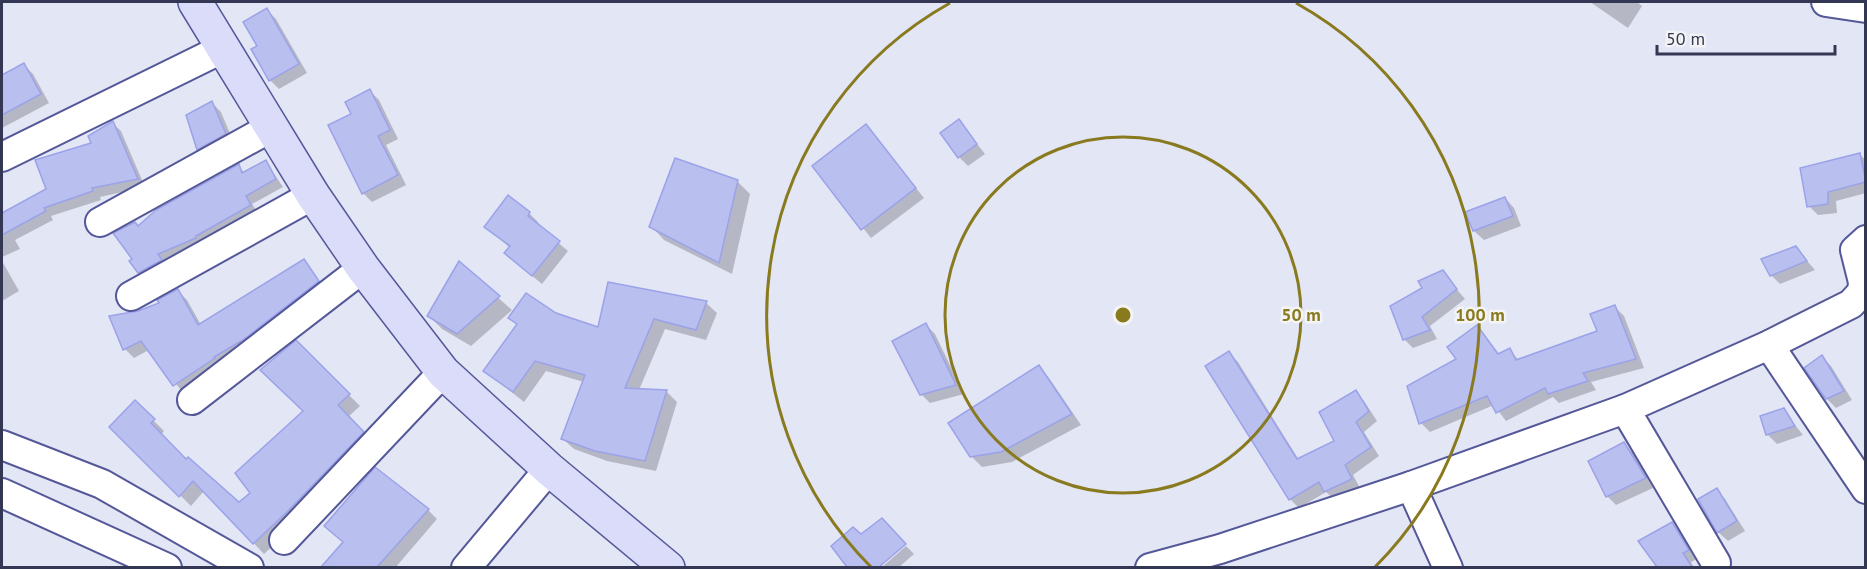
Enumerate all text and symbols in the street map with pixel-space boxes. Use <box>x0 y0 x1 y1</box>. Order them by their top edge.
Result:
scale bar <box>1657 18 1836 56</box>
text: 50 m <box>1666 27 1705 50</box>
text: 50 m <box>1281 303 1321 326</box>
text: 100 m <box>1455 303 1505 326</box>
centre of rings <box>1113 305 1133 325</box>

